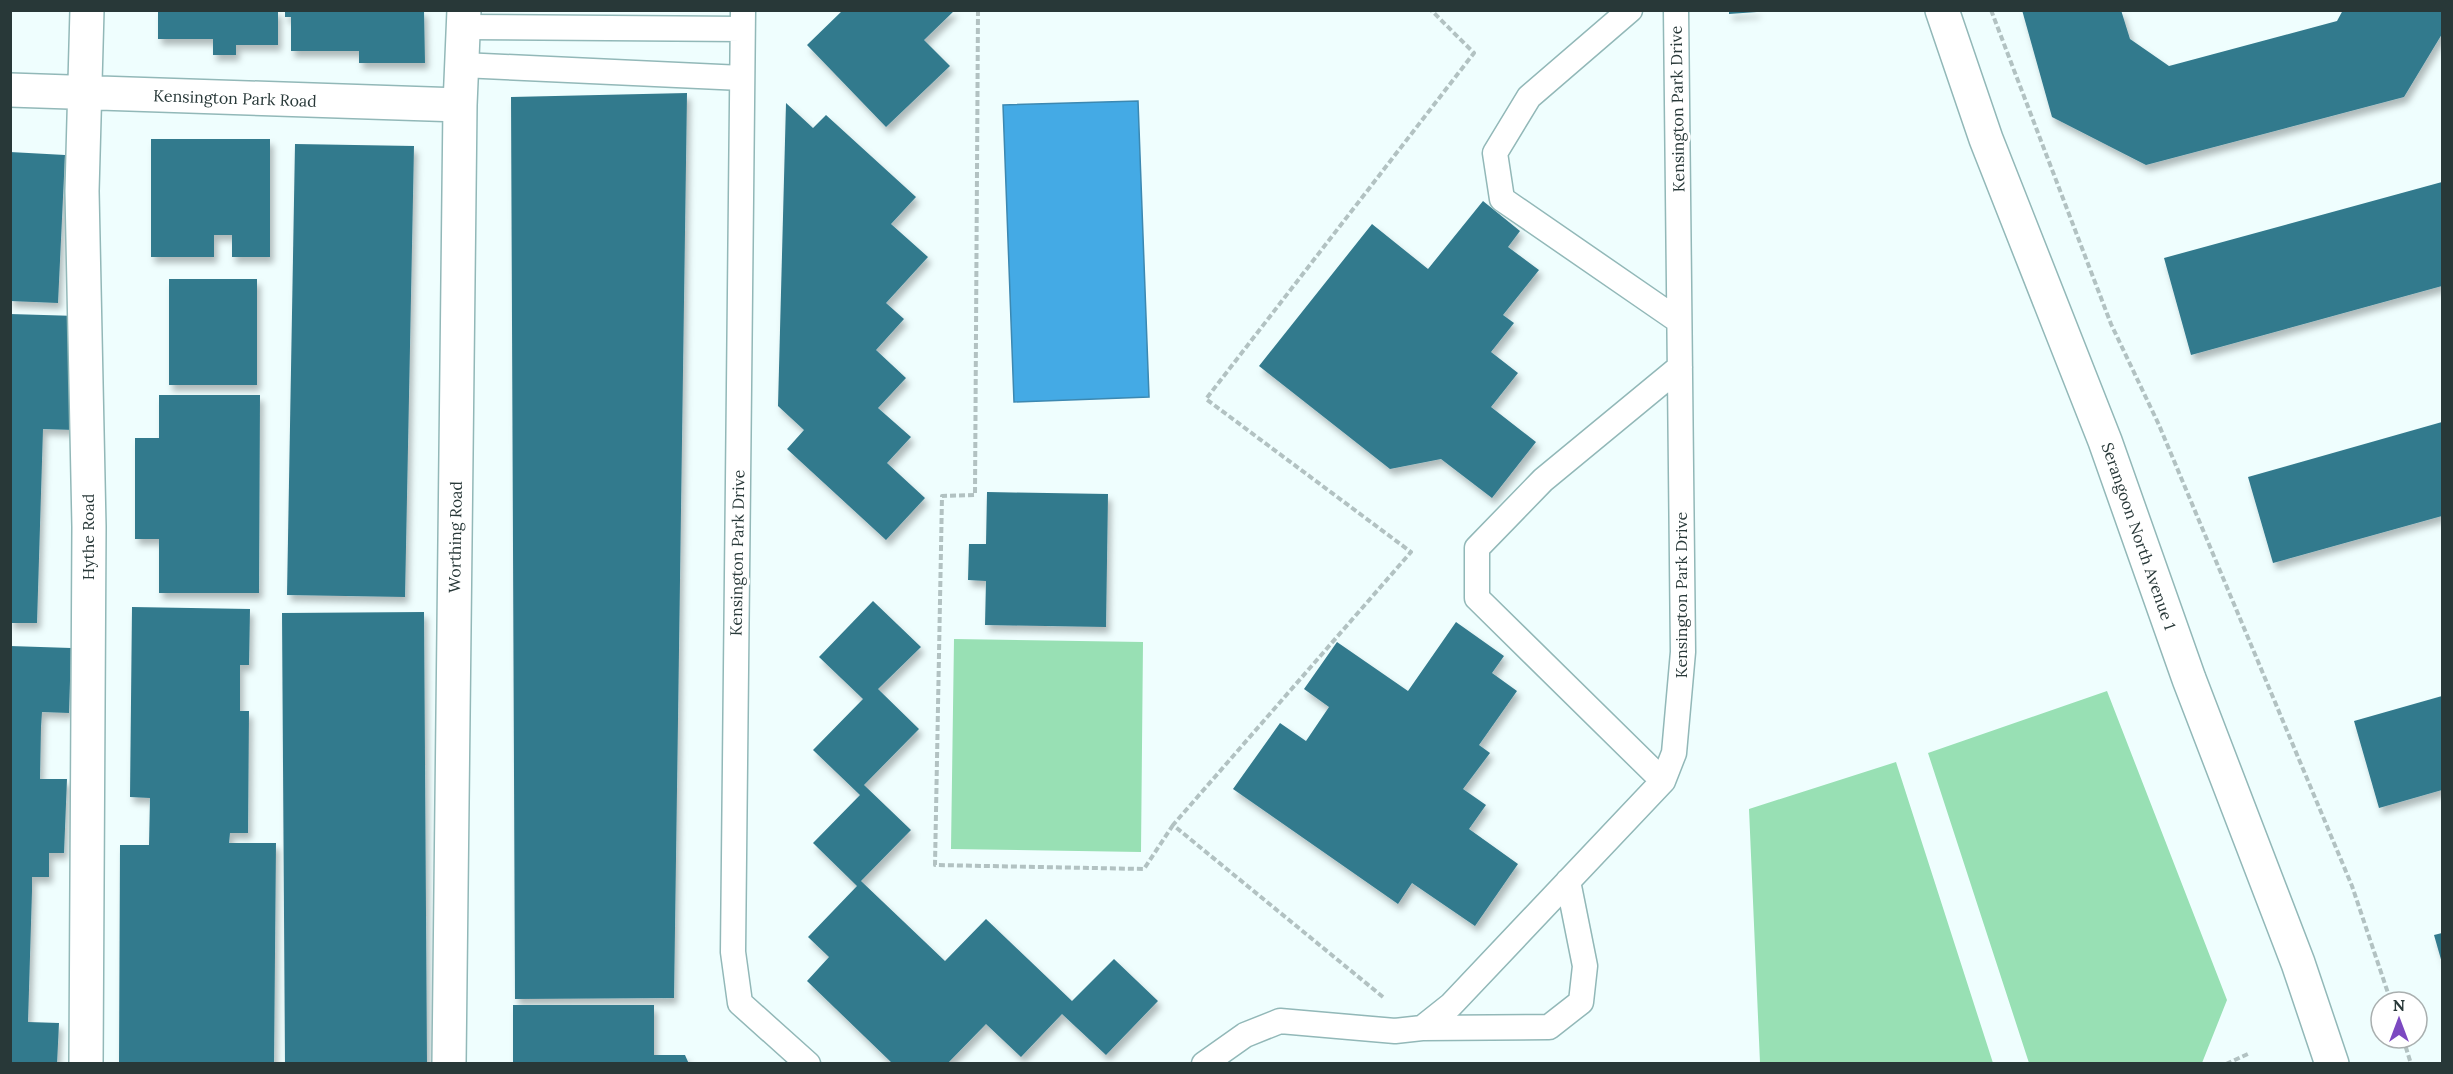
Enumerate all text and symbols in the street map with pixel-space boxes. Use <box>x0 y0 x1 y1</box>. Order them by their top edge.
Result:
street label: Kensington Park Drive <box>1666 25 1688 192</box>
street label: Kensington Park Road <box>153 85 318 111</box>
street label: Serangoon North Avenue 1 <box>2098 440 2181 632</box>
street label: Kensington Park Drive <box>726 469 748 636</box>
street label: Worthing Road <box>444 480 466 593</box>
street label: Hythe Road <box>78 493 98 580</box>
street label: Kensington Park Drive <box>1671 511 1691 678</box>
north arrow <box>2369 990 2429 1050</box>
text: N <box>2393 995 2405 1015</box>

